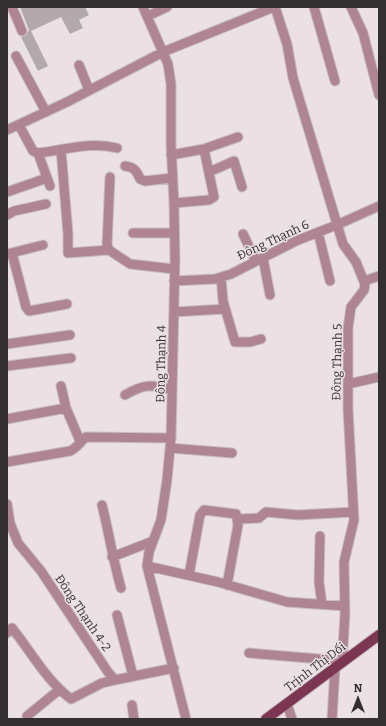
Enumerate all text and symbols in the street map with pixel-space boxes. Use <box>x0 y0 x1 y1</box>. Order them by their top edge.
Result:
street label: Đông Thạnh 6 <box>235 217 311 263</box>
street label: Đông Thạnh 5 <box>329 323 345 401</box>
street label: Đông Thạnh 4 <box>153 325 169 403</box>
street label: Đông Thạnh 4-2 <box>52 572 114 654</box>
street label: Trịnh Thị Dối <box>281 639 348 694</box>
north arrow <box>338 678 378 718</box>
text: N <box>354 682 363 695</box>

